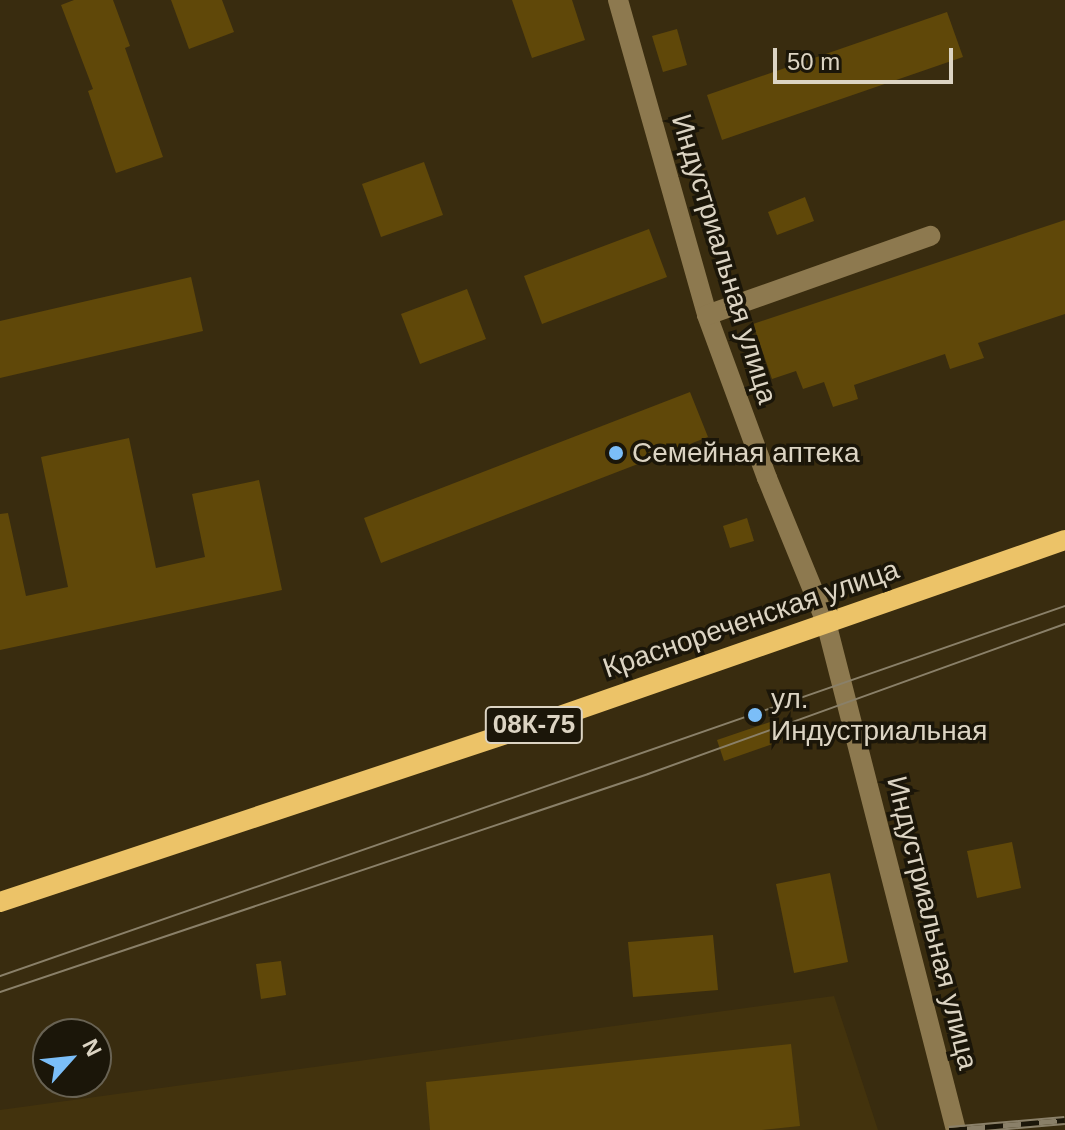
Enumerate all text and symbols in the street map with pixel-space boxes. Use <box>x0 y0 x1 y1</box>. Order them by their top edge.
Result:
scale bar <box>777 32 957 82</box>
text: 50 m <box>787 48 840 75</box>
street label: Индустриальная улица <box>664 110 784 408</box>
place label: Семейная аптека <box>632 436 859 470</box>
marker: Семейная аптека <box>607 444 625 462</box>
street label: Краснореченская улица <box>599 553 903 685</box>
place label: ул. Индустриальная <box>771 682 987 748</box>
road number: 08К-75 <box>484 703 584 747</box>
marker: ул. Индустриальная <box>746 706 764 724</box>
street label: Индустриальная улица <box>879 773 985 1073</box>
north arrow <box>32 1018 112 1098</box>
text: N <box>77 1035 107 1061</box>

